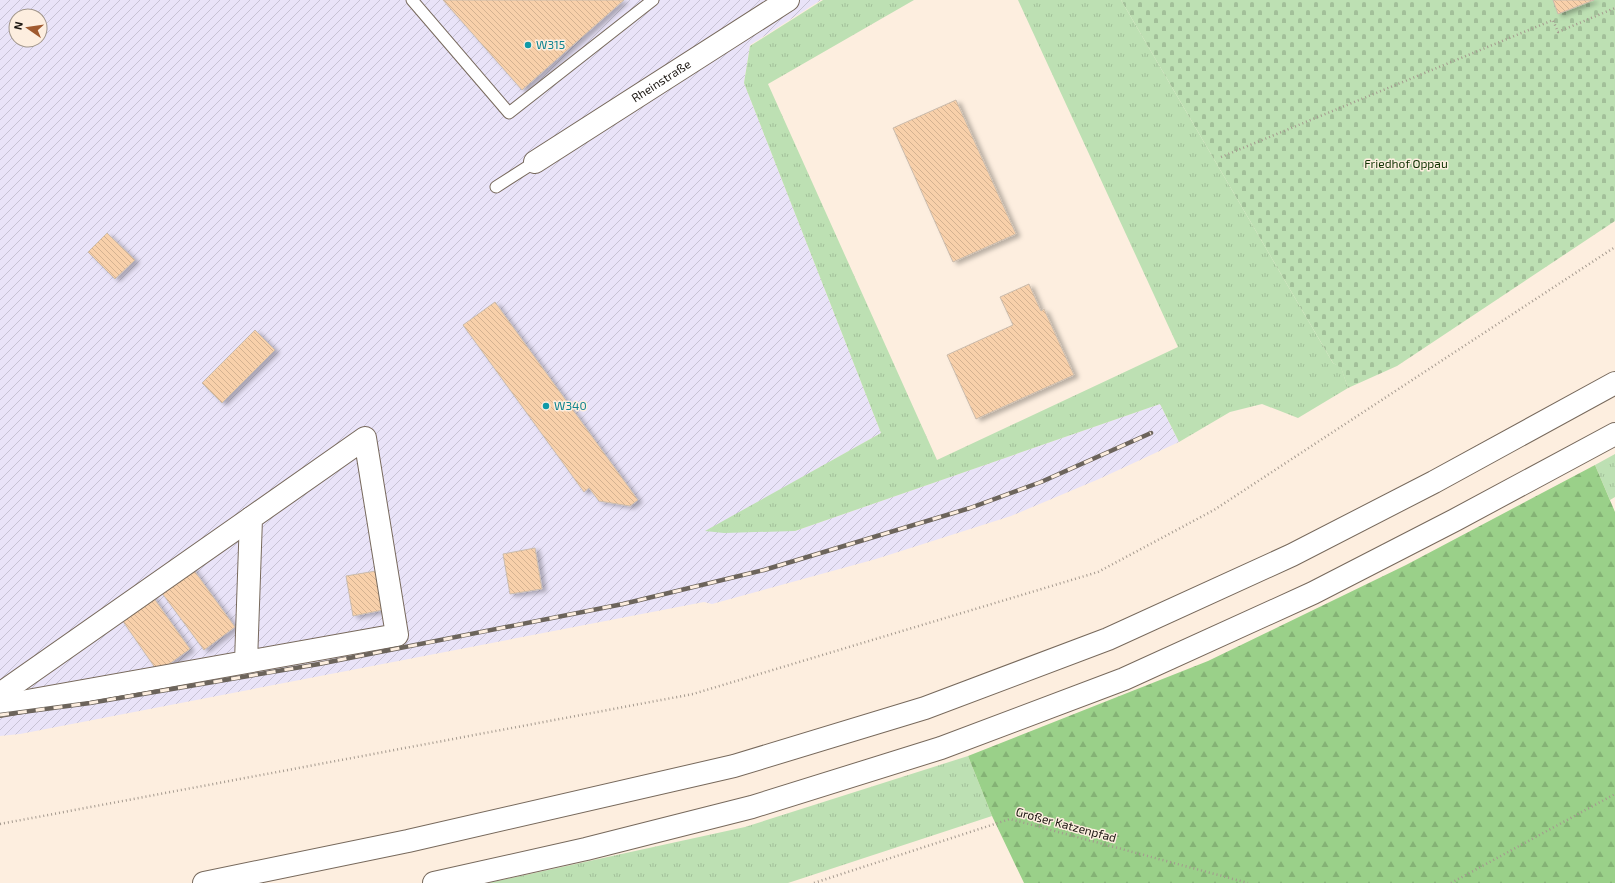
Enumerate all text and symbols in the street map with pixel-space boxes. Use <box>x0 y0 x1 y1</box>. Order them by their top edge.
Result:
north arrow <box>8 8 48 48</box>
text: N <box>11 20 25 31</box>
place label: W315 <box>536 37 565 51</box>
marker: W315 <box>523 40 533 50</box>
street label: Rheinstraße <box>629 56 693 104</box>
park label: Friedhof Oppau <box>1364 156 1448 170</box>
place label: W340 <box>554 398 587 412</box>
marker: W340 <box>541 401 551 411</box>
street label: Großer Katzenpfad <box>1014 804 1118 844</box>

